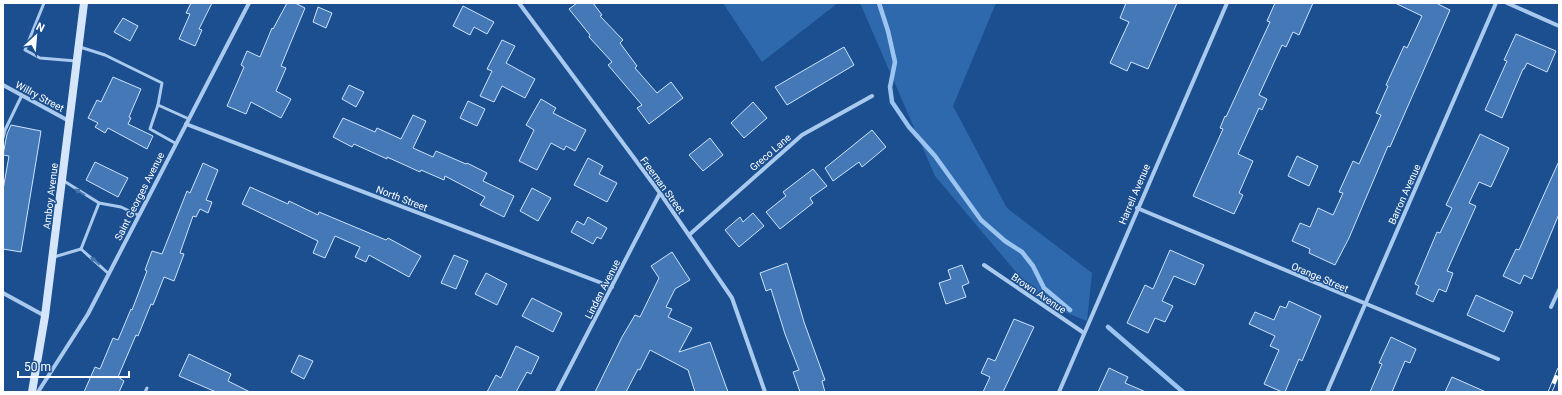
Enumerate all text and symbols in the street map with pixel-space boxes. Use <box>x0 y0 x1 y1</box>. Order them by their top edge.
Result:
north arrow <box>16 16 56 56</box>
text: N <box>34 20 47 35</box>
street label: Willry Street <box>14 79 66 114</box>
street label: Greco Lane <box>748 132 793 173</box>
street label: Saint Georges Avenue <box>112 150 166 242</box>
street label: Freeman Street <box>638 155 687 216</box>
street label: Amboy Avenue <box>41 162 60 230</box>
street label: Harrell Avenue <box>1117 162 1152 226</box>
street label: Barron Avenue <box>1386 162 1423 226</box>
street label: North Street <box>375 184 429 213</box>
one-way arrow <box>74 188 86 195</box>
one-way arrow <box>90 257 100 266</box>
street label: Linden Avenue <box>583 258 622 321</box>
street label: Orange Street <box>1290 261 1350 294</box>
street label: Brown Avenue <box>1009 271 1068 316</box>
scale bar <box>18 353 129 379</box>
text: 50 m <box>24 360 51 374</box>

